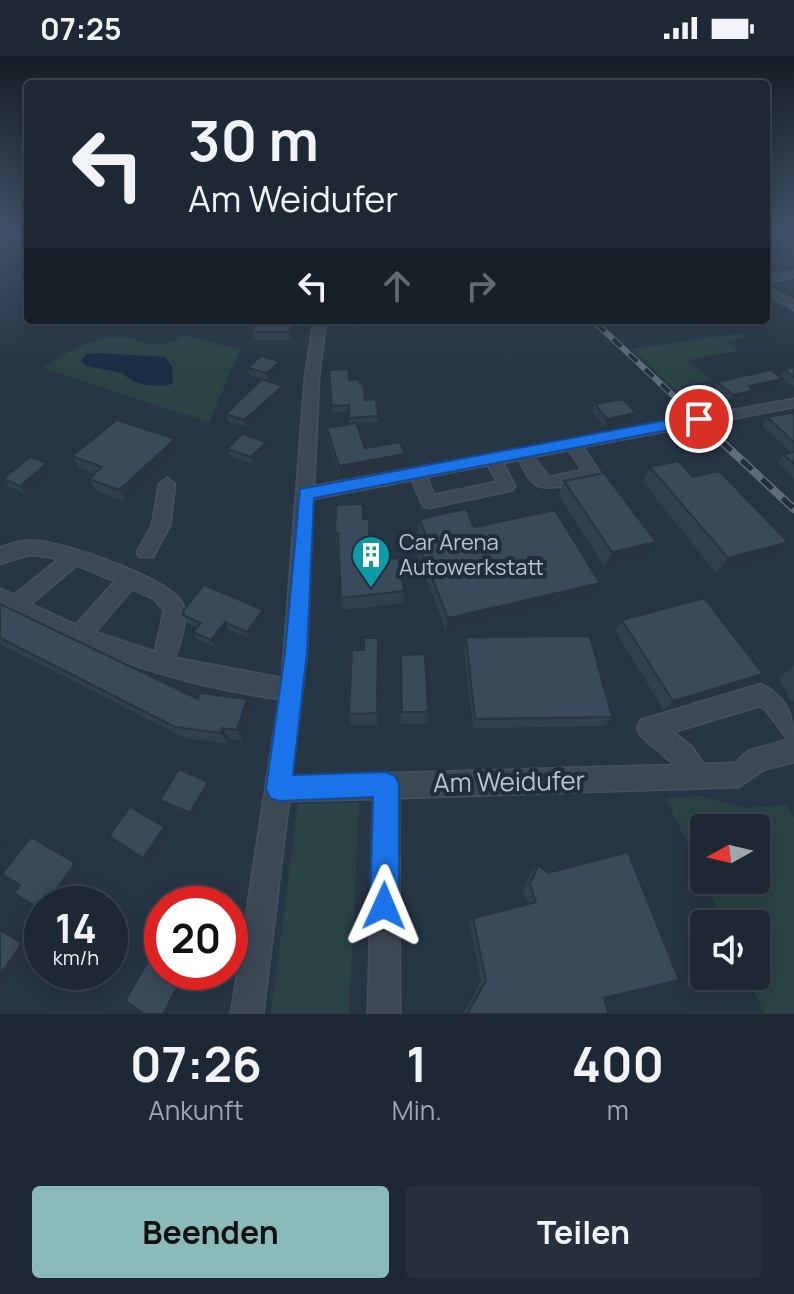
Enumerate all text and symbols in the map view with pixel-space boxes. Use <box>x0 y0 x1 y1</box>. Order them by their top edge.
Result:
text: 07:25 <box>40 8 121 49</box>
text: 30 m <box>188 101 319 178</box>
icon: left <box>56 112 160 216</box>
text: Am Weidufer <box>188 174 398 223</box>
icon: left <box>291 264 335 308</box>
icon: ahead <box>375 264 419 308</box>
icon: right <box>459 264 503 308</box>
pin <box>665 385 733 453</box>
icon: arrive <box>677 397 721 441</box>
place label: Car Arena Autowerkstatt <box>399 527 544 582</box>
building icon: Car Arena Autowerkstatt <box>350 534 392 589</box>
street label: Am Weidufer <box>433 762 585 800</box>
north arrow <box>690 814 770 894</box>
map controls <box>690 814 770 990</box>
position arrow <box>342 864 426 948</box>
speed limit sign: 20 <box>144 886 248 990</box>
text: 14 <box>55 900 97 955</box>
button: sound <box>690 910 770 990</box>
text: km/h <box>53 944 99 971</box>
text: 07:26 <box>130 1031 262 1096</box>
text: 1 <box>406 1031 427 1096</box>
text: 400 <box>572 1031 664 1096</box>
text: Ankunft <box>148 1092 244 1128</box>
text: Min. <box>392 1092 442 1128</box>
text: m <box>607 1092 629 1128</box>
button: Beenden <box>32 1186 389 1278</box>
button: Teilen <box>405 1186 762 1278</box>

